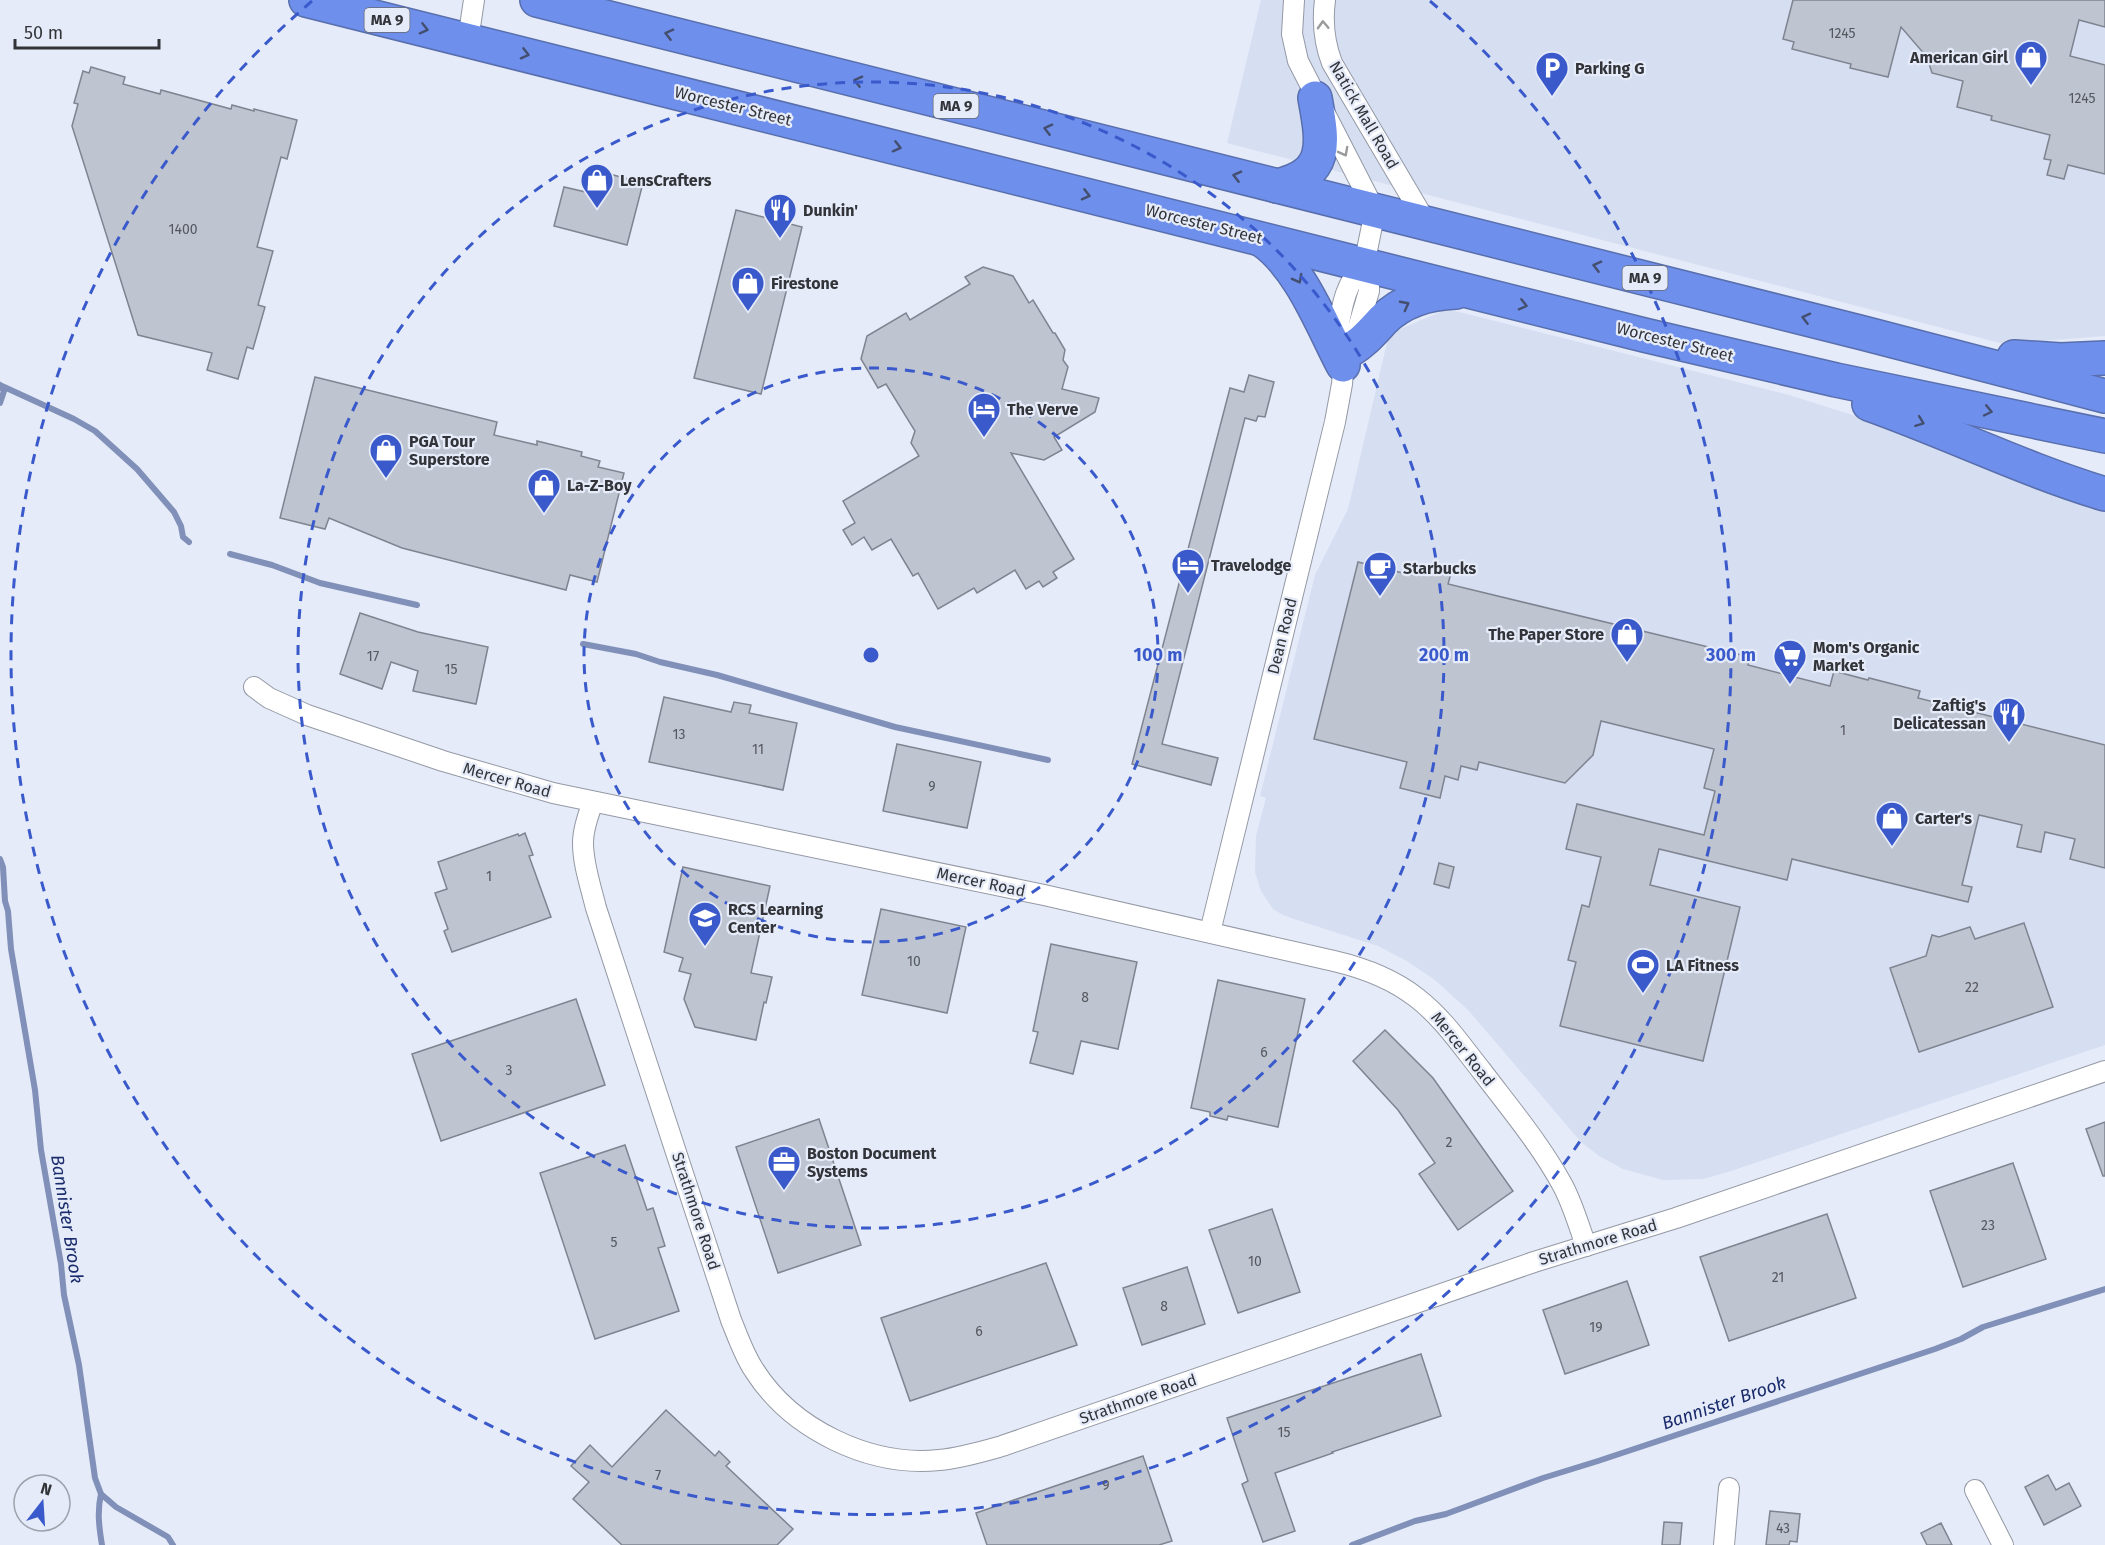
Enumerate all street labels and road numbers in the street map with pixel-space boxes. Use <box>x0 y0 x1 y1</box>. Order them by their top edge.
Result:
road number: MA 9 <box>364 8 410 32</box>
street label: Natick Mall Road <box>1325 58 1403 172</box>
street label: Worcester Street <box>673 82 794 130</box>
road number: MA 9 <box>934 94 978 118</box>
street label: Worcester Street <box>1144 200 1265 248</box>
road number: MA 9 <box>1622 266 1668 290</box>
street label: Worcester Street <box>1615 318 1736 366</box>
street label: Dean Road <box>1263 596 1301 676</box>
street label: Mercer Road <box>461 758 553 802</box>
street label: Mercer Road <box>935 863 1027 901</box>
street label: Mercer Road <box>1427 1008 1499 1090</box>
street label: Strathmore Road <box>668 1150 724 1272</box>
street label: Strathmore Road <box>1537 1215 1659 1269</box>
street label: Strathmore Road <box>1077 1370 1199 1428</box>

